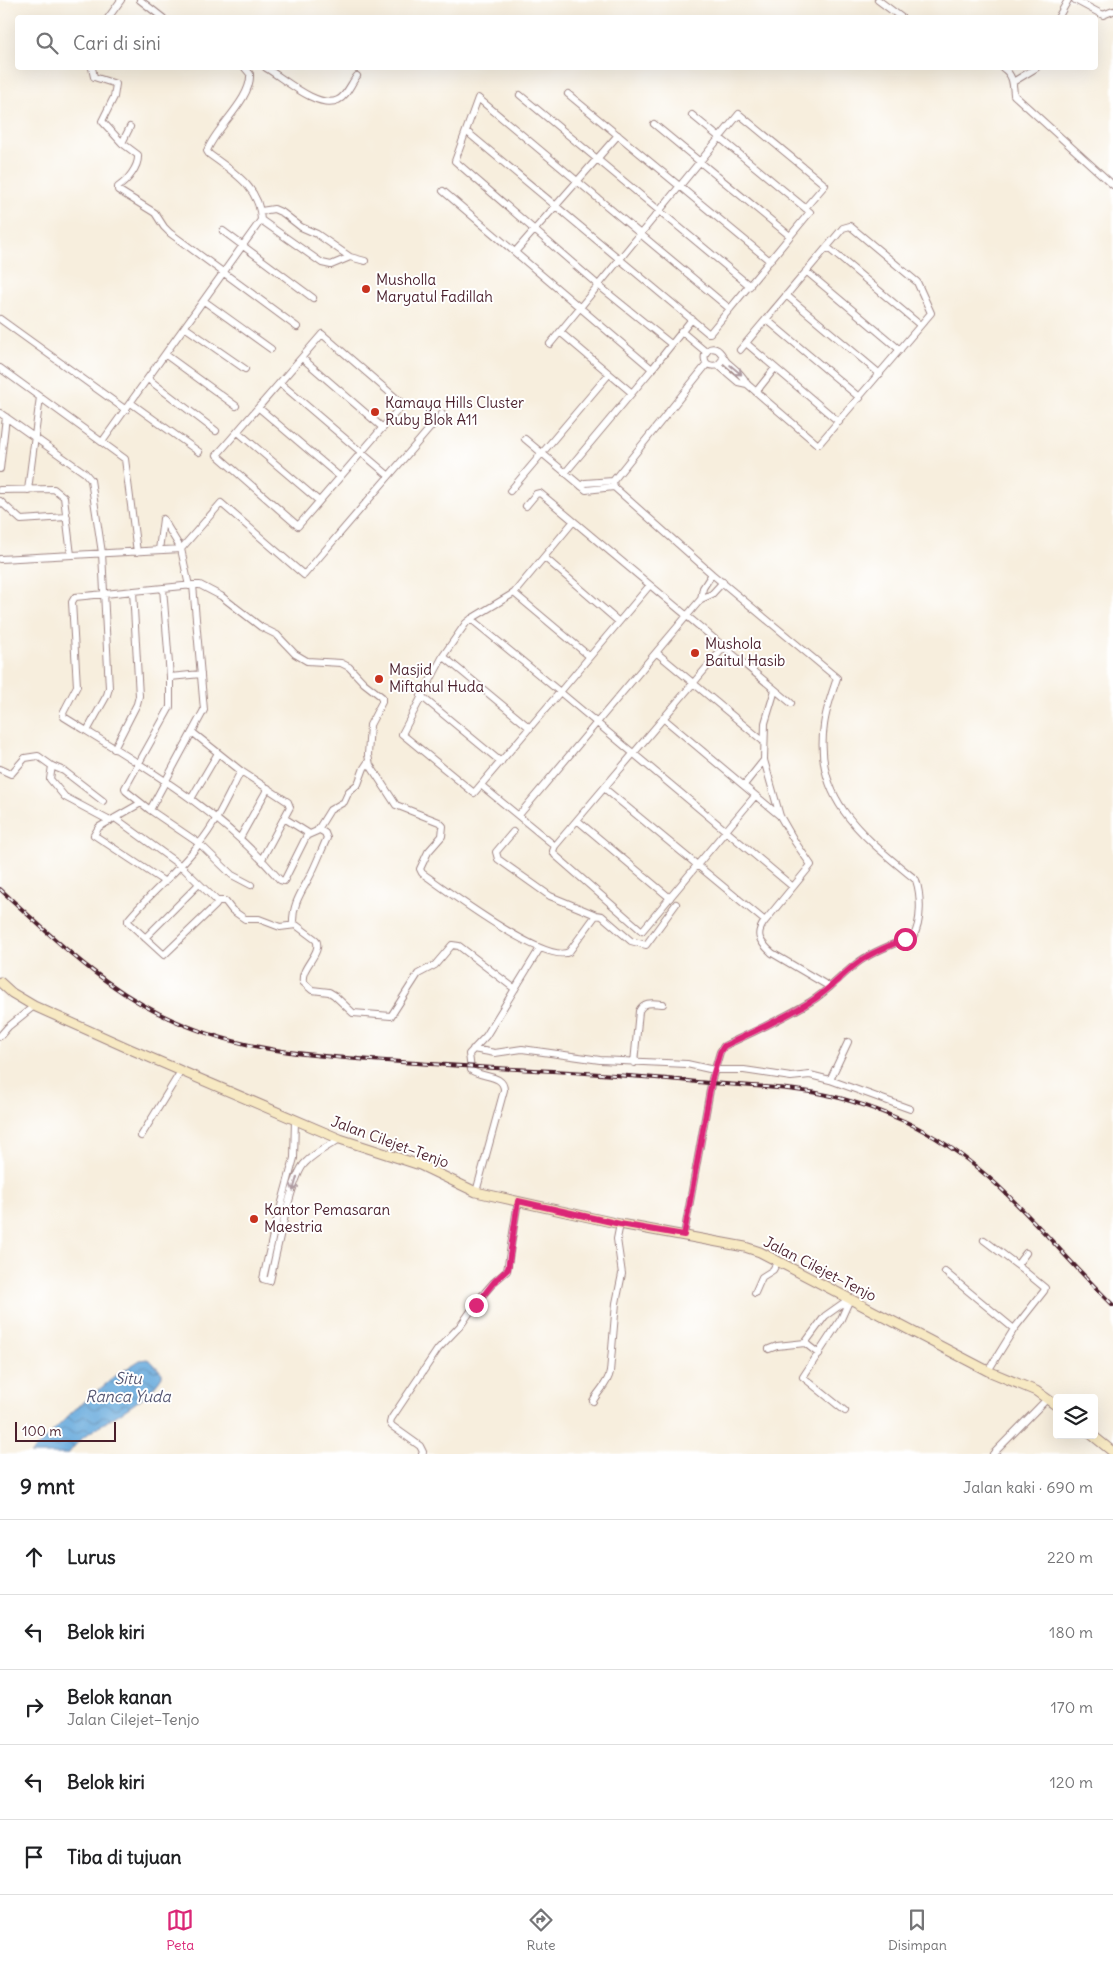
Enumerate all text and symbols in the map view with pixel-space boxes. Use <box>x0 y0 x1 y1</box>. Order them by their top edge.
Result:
search box <box>15 15 1098 70</box>
icon: search <box>33 29 61 57</box>
text: Cari di sini <box>73 31 161 55</box>
place label: Musholla Maryatul Fadillah <box>376 270 493 306</box>
marker: Musholla Maryatul Fadillah <box>360 283 372 295</box>
one-way arrow <box>730 365 743 376</box>
place label: Kamaya Hills Cluster Ruby Blok A11 <box>385 393 524 429</box>
marker: Kamaya Hills Cluster Ruby Blok A11 <box>369 406 381 418</box>
place label: Mushola Baitul Hasib <box>705 634 785 670</box>
marker: Mushola Baitul Hasib <box>689 647 701 659</box>
place label: Masjid Miftahul Huda <box>389 660 485 696</box>
marker: Masjid Miftahul Huda <box>373 673 385 685</box>
route start <box>894 928 917 951</box>
street label: Jalan Cilejet–Tenjo <box>329 1111 452 1172</box>
one-way arrow <box>290 1176 299 1192</box>
place label: Kantor Pemasaran Maestria <box>264 1200 391 1236</box>
marker: Kantor Pemasaran Maestria <box>248 1213 260 1225</box>
street label: Jalan Cilejet–Tenjo <box>761 1232 880 1305</box>
route end <box>465 1294 488 1317</box>
water label: Situ Ranca Yuda <box>85 1368 172 1406</box>
map controls <box>1053 1394 1098 1439</box>
button: layers <box>1053 1394 1098 1439</box>
scale bar <box>15 1419 116 1442</box>
text: 100 m <box>22 1422 62 1440</box>
text: 9 mnt <box>20 1473 75 1500</box>
text: Jalan kaki · 690 m <box>963 1477 1093 1497</box>
icon: ahead <box>20 1543 48 1571</box>
text: Lurus <box>67 1545 116 1569</box>
text: 220 m <box>1047 1547 1093 1567</box>
icon: left <box>20 1618 48 1646</box>
text: Belok kiri <box>67 1620 145 1644</box>
text: 180 m <box>1049 1622 1093 1642</box>
text: Belok kanan <box>67 1685 172 1709</box>
icon: right <box>20 1693 48 1721</box>
text: 170 m <box>1050 1697 1093 1717</box>
text: Jalan Cilejet–Tenjo <box>67 1709 200 1729</box>
icon: left <box>20 1768 48 1796</box>
text: Belok kiri <box>67 1770 145 1794</box>
text: 120 m <box>1050 1772 1093 1792</box>
icon: arrive <box>20 1843 48 1871</box>
text: Tiba di tujuan <box>67 1845 182 1869</box>
tab: Peta <box>166 1906 194 1954</box>
tab: Rute <box>527 1906 556 1954</box>
tab: Disimpan <box>888 1906 947 1954</box>

